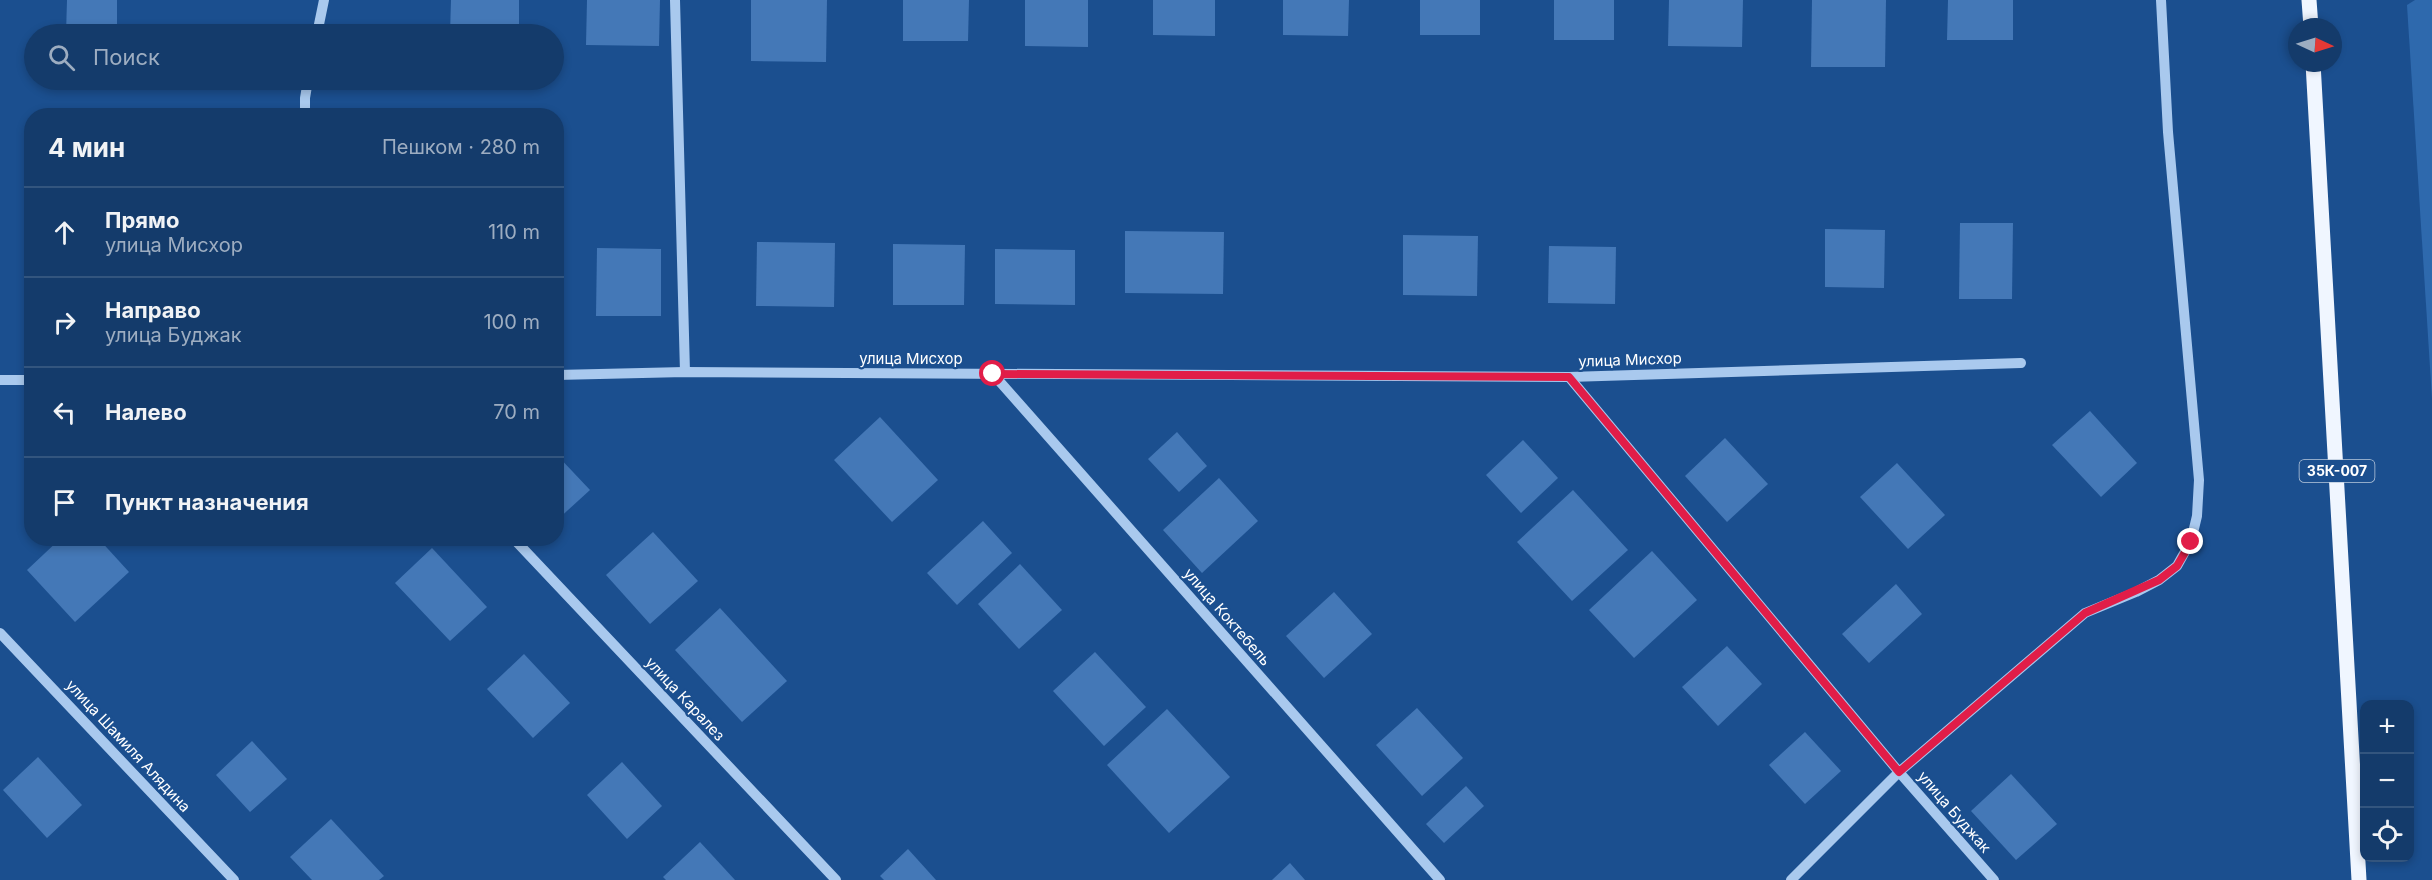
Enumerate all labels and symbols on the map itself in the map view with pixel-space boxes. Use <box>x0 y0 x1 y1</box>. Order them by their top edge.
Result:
north arrow <box>2288 18 2342 72</box>
street label: улица Мисхор <box>1578 348 1682 371</box>
street label: улица Мисхор <box>859 349 963 368</box>
route start <box>979 360 1005 386</box>
road number: 35К-007 <box>2300 460 2374 482</box>
route end <box>2177 528 2203 554</box>
street label: улица Коктебель <box>1180 564 1275 670</box>
street label: улица Каралез <box>642 653 729 745</box>
street label: улица Шамиля Алядина <box>62 676 195 816</box>
street label: улица Буджак <box>1914 767 1995 857</box>

